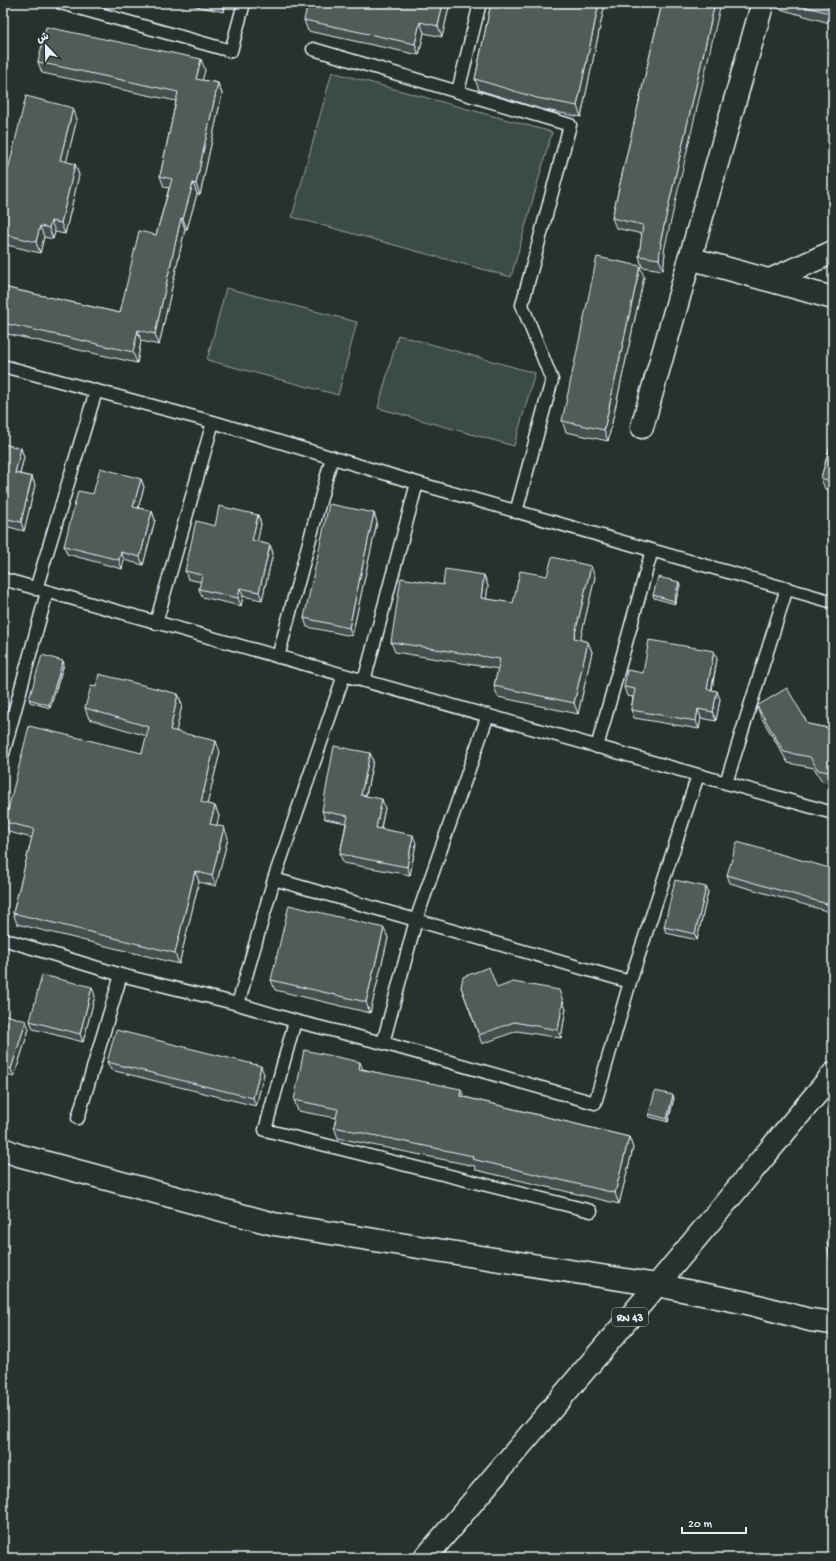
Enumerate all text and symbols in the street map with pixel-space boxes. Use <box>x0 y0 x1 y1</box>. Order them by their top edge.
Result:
north arrow <box>26 26 66 66</box>
text: ش <box>35 31 51 46</box>
road number: RN 43 <box>612 1308 648 1326</box>
scale bar <box>682 1509 746 1535</box>
text: 20 m <box>688 1518 713 1532</box>

